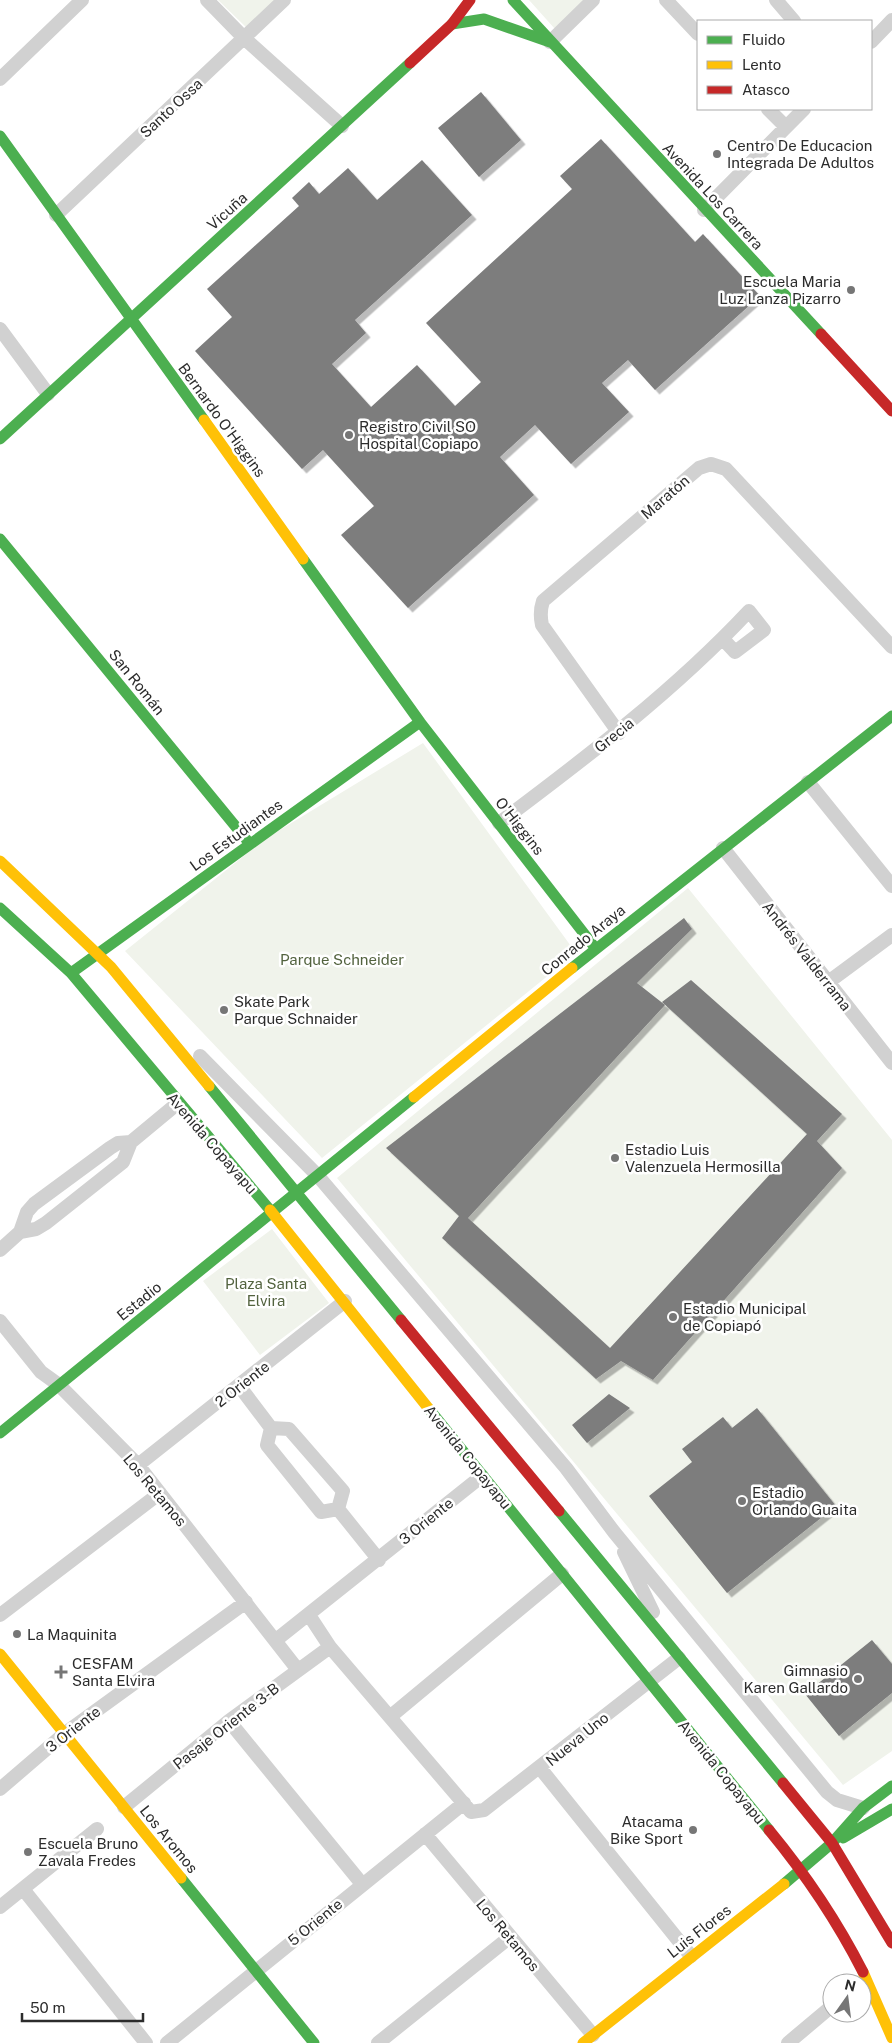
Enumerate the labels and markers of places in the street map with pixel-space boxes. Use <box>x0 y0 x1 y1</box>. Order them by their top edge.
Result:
place label: Centro De Educacion Integrada De Adultos <box>727 137 874 171</box>
marker: Centro De Educacion Integrada De Adultos <box>711 148 723 160</box>
place label: Escuela Maria Luz Lanza Pizarro <box>719 273 841 307</box>
marker: Escuela Maria Luz Lanza Pizarro <box>845 284 857 296</box>
place label: Registro Civil SO Hospital Copiapo <box>359 418 478 452</box>
marker: Registro Civil SO Hospital Copiapo <box>343 429 355 441</box>
place label: Skate Park Parque Schnaider <box>234 993 358 1027</box>
marker: Skate Park Parque Schnaider <box>218 1004 230 1016</box>
place label: Estadio Luis Valenzuela Hermosilla <box>625 1141 780 1175</box>
marker: Estadio Luis Valenzuela Hermosilla <box>609 1152 621 1164</box>
place label: Estadio Municipal de Copiapó <box>683 1300 806 1334</box>
marker: Estadio Municipal de Copiapó <box>667 1311 679 1323</box>
place label: Estadio Orlando Guaita <box>752 1484 857 1518</box>
marker: Estadio Orlando Guaita <box>736 1495 748 1507</box>
place label: La Maquinita <box>27 1626 117 1643</box>
marker: La Maquinita <box>11 1628 23 1640</box>
place label: CESFAM Santa Elvira <box>72 1655 155 1689</box>
place label: Gimnasio Karen Gallardo <box>744 1662 848 1696</box>
marker: CESFAM Santa Elvira <box>54 1665 68 1679</box>
marker: Gimnasio Karen Gallardo <box>852 1673 864 1685</box>
place label: Atacama Bike Sport <box>610 1813 683 1847</box>
marker: Atacama Bike Sport <box>687 1824 699 1836</box>
place label: Escuela Bruno Zavala Fredes <box>38 1835 138 1869</box>
marker: Escuela Bruno Zavala Fredes <box>22 1846 34 1858</box>

